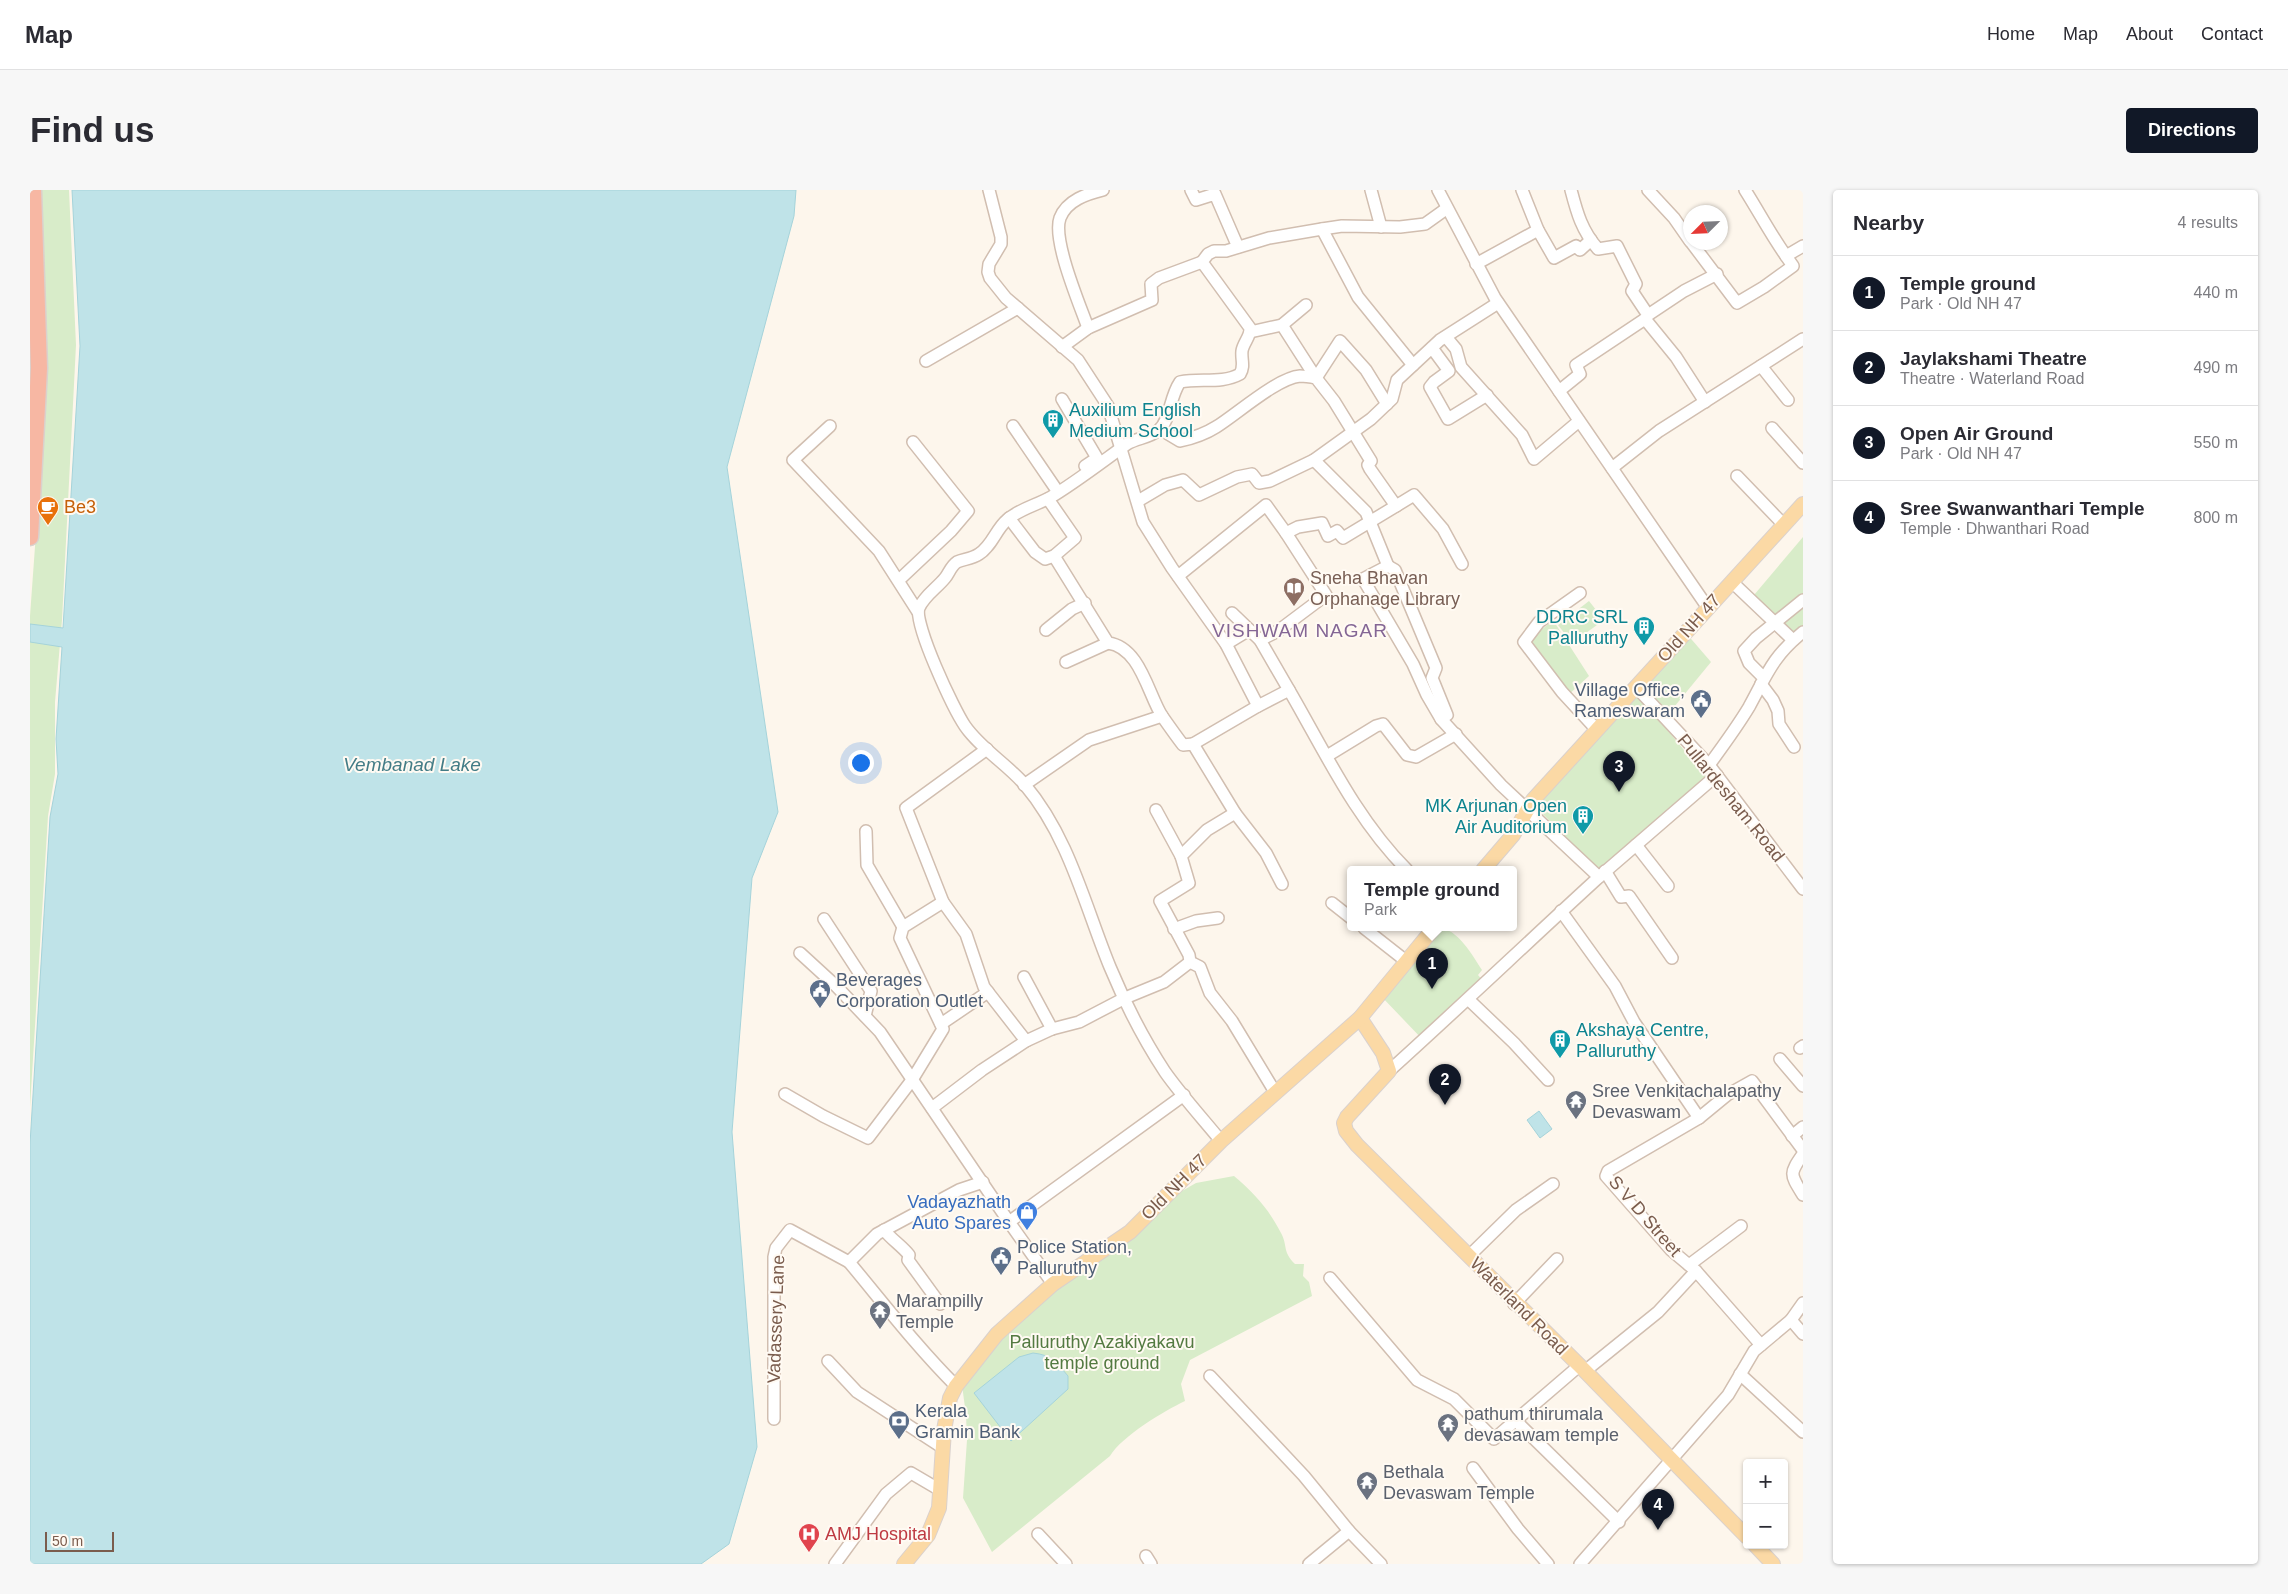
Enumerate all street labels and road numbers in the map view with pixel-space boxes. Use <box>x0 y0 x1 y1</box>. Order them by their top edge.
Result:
street label: Old NH 47 <box>1653 590 1725 666</box>
street label: Pullardesham Road <box>1673 730 1789 866</box>
street label: Old NH 47 <box>1137 1150 1211 1224</box>
street label: S V D Street <box>1605 1172 1685 1260</box>
street label: Waterland Road <box>1466 1253 1572 1359</box>
street label: Vadassery Lane <box>764 1254 788 1384</box>

